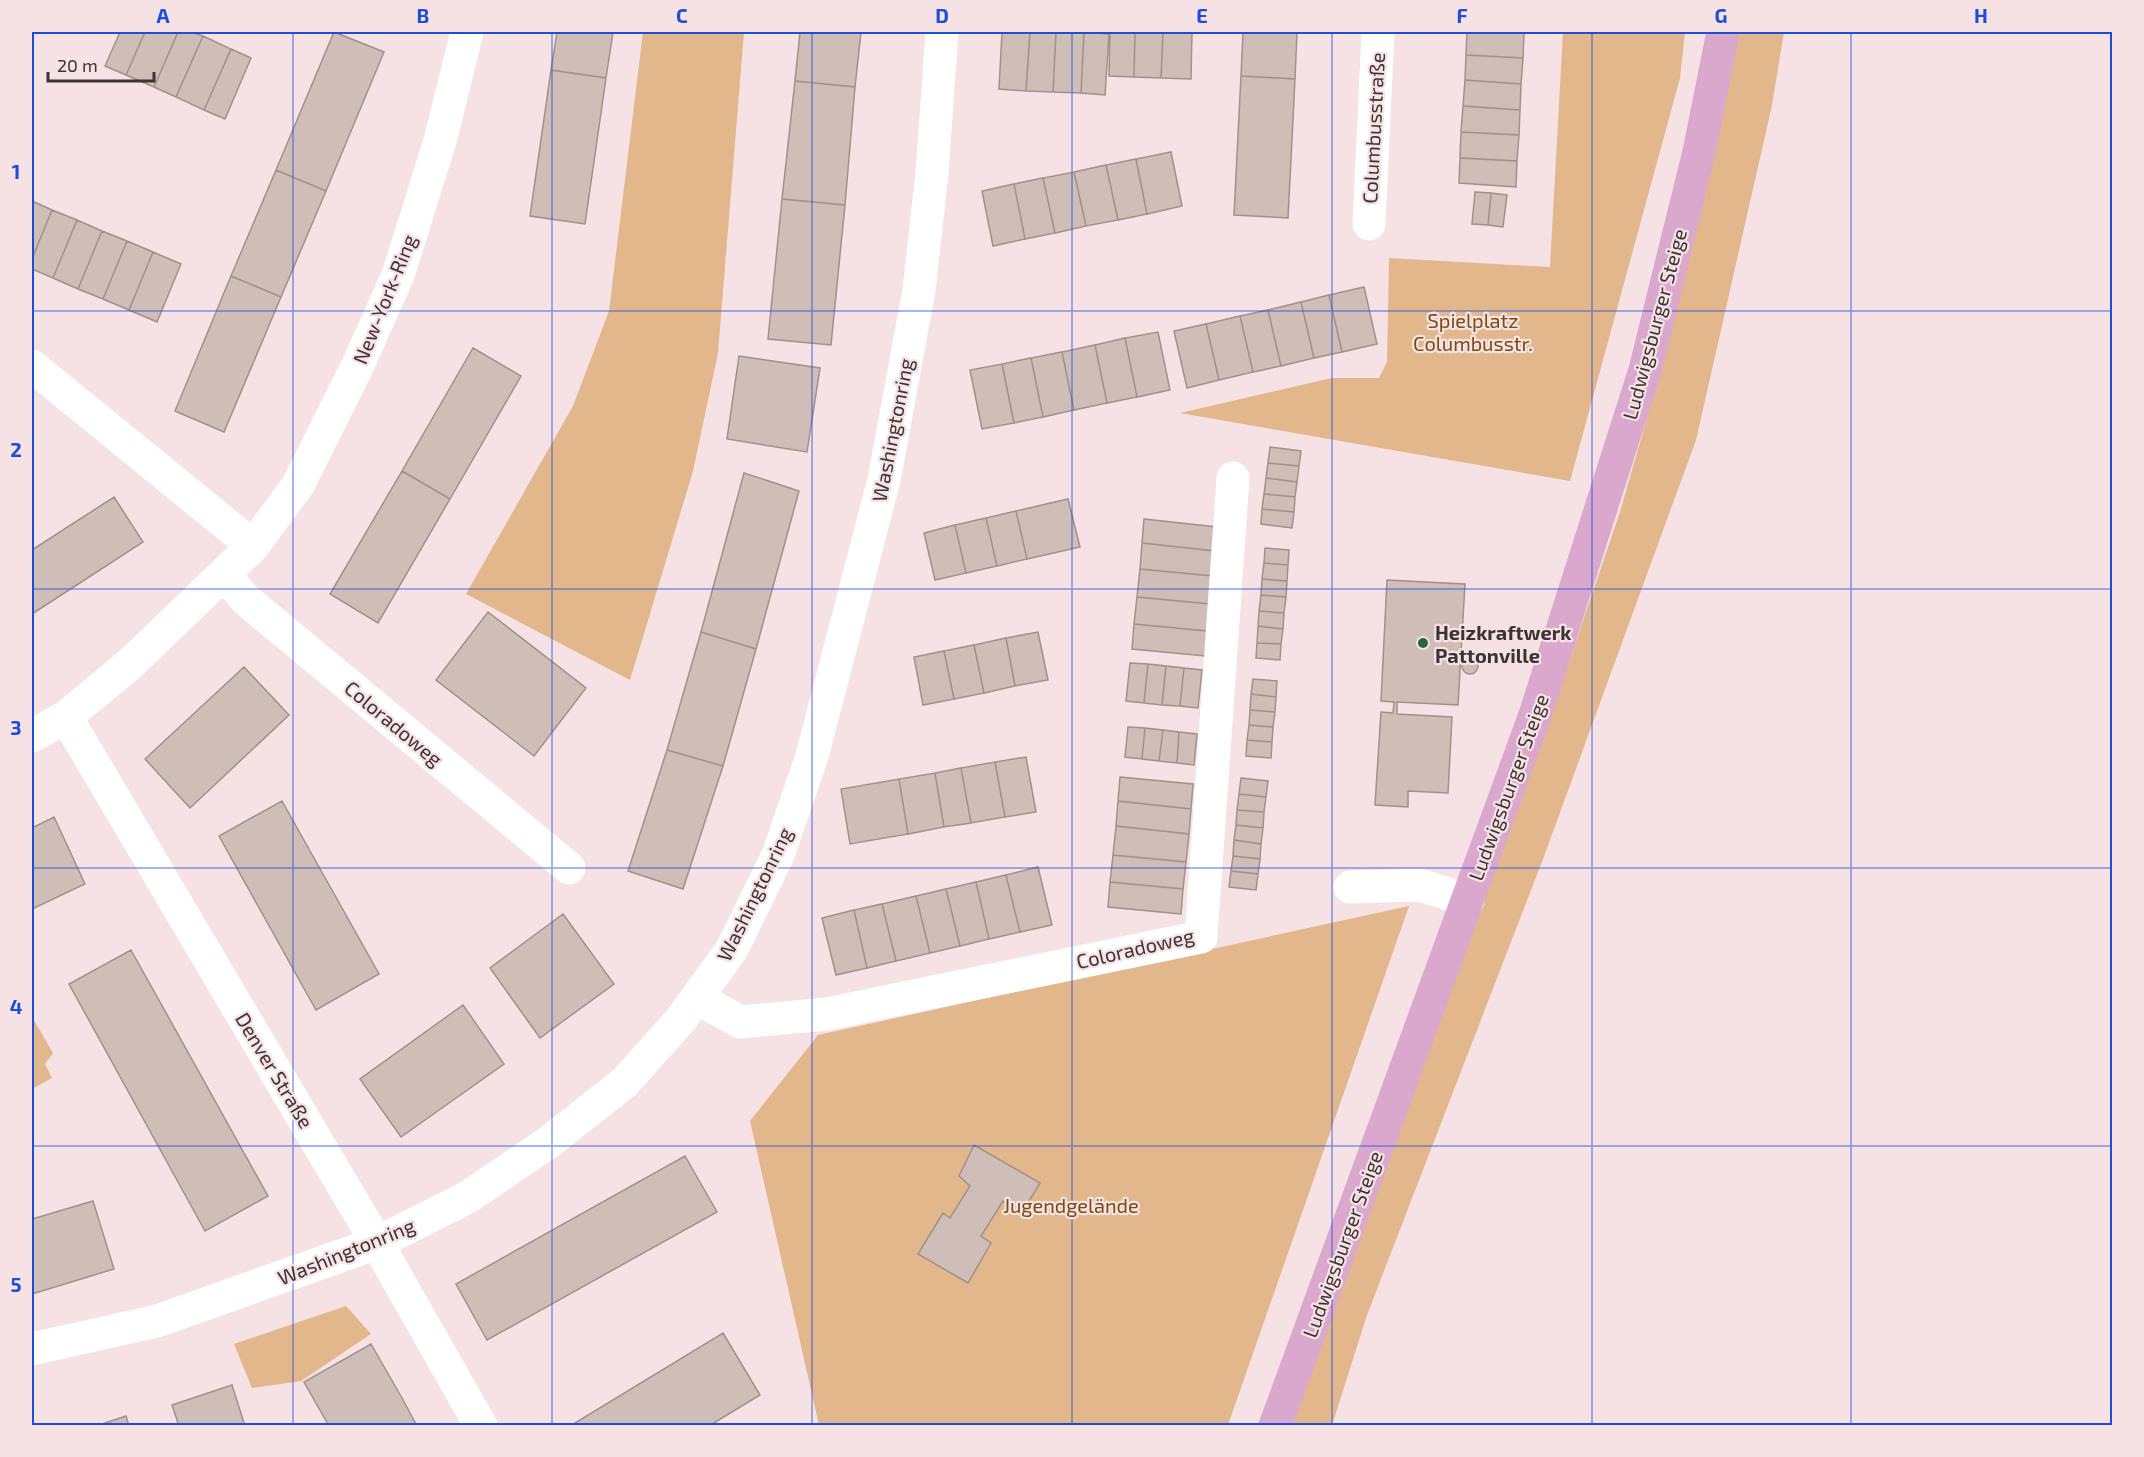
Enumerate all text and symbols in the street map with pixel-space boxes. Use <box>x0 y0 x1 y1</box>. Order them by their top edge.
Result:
text: A <box>156 3 170 27</box>
text: B <box>417 3 429 27</box>
text: C <box>676 3 688 27</box>
text: D <box>935 3 949 27</box>
text: E <box>1196 3 1208 27</box>
text: F <box>1456 3 1468 27</box>
text: G <box>1715 3 1727 27</box>
text: H <box>1974 3 1988 27</box>
scale bar <box>48 45 154 83</box>
street label: Columbusstraße <box>1357 52 1389 204</box>
text: 20 m <box>57 54 98 76</box>
text: 1 <box>12 159 20 183</box>
street label: Ludwigsburger Steige <box>1617 226 1691 422</box>
street label: New-York-Ring <box>347 231 421 367</box>
park label: Spielplatz Columbusstr. <box>1413 308 1533 355</box>
street label: Washingtonring <box>866 356 918 504</box>
text: 2 <box>10 437 22 461</box>
place label: Heizkraftwerk Pattonville <box>1435 620 1572 667</box>
marker: Heizkraftwerk Pattonville <box>1416 636 1430 650</box>
street label: Coloradoweg <box>340 675 448 771</box>
street label: Ludwigsburger Steige <box>1463 690 1553 884</box>
text: 3 <box>10 715 22 739</box>
street label: Washingtonring <box>711 823 797 965</box>
street label: Coloradoweg <box>1074 923 1196 973</box>
text: 4 <box>10 994 23 1018</box>
street label: Denver Straße <box>231 1008 319 1132</box>
street label: Ludwigsburger Steige <box>1297 1147 1387 1341</box>
park label: Jugendgelände <box>1003 1193 1139 1217</box>
street label: Washingtonring <box>274 1213 418 1289</box>
text: 5 <box>10 1272 22 1296</box>

